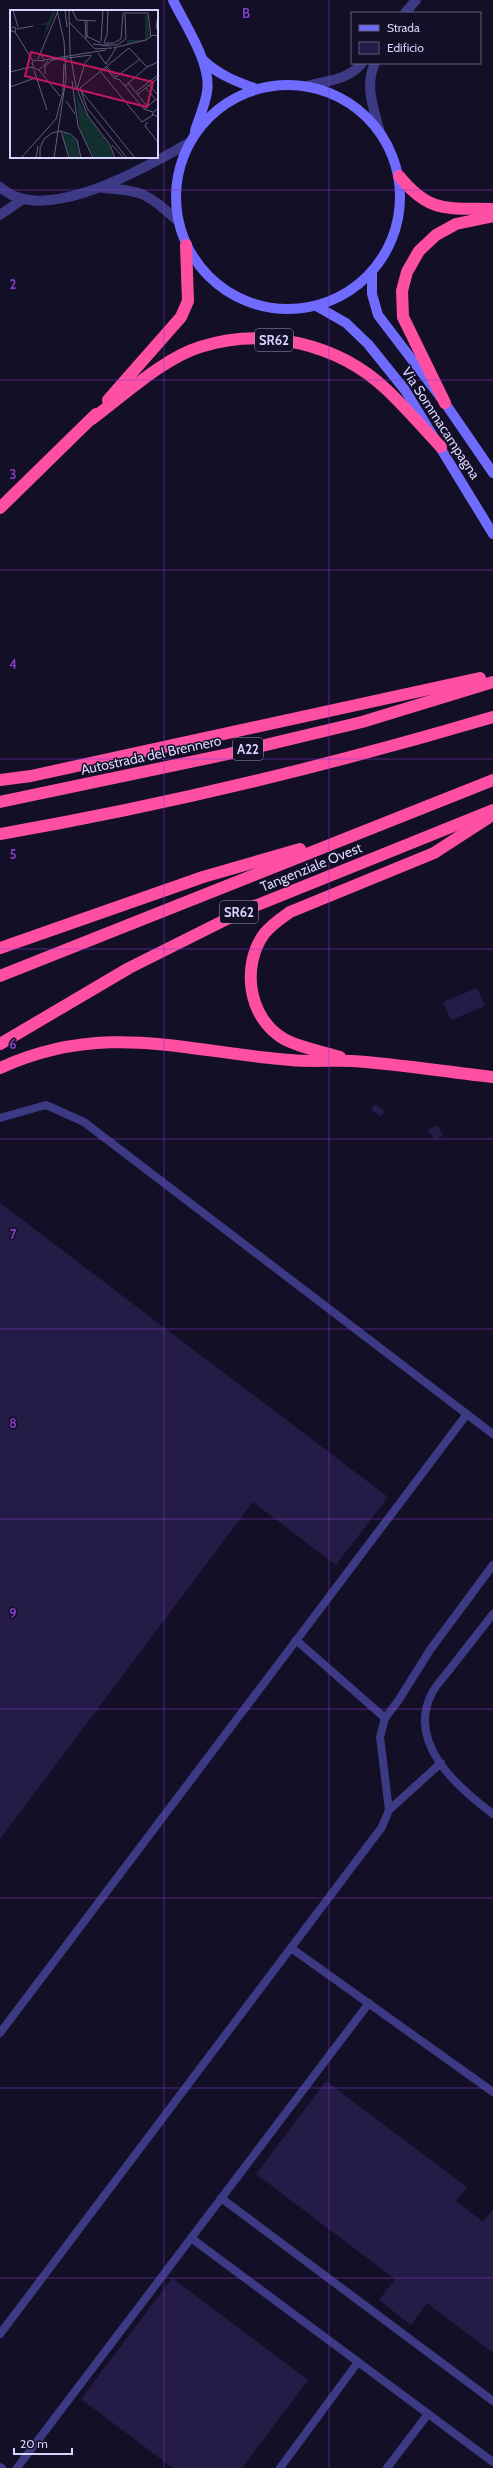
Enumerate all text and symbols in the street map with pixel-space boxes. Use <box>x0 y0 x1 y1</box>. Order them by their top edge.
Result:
text: B <box>242 5 250 21</box>
inset map <box>10 10 158 158</box>
legend <box>351 12 481 64</box>
text: Strada <box>387 20 420 35</box>
text: Edificio <box>387 40 424 55</box>
text: 2 <box>10 276 17 292</box>
road number: SR62 <box>255 329 293 351</box>
street label: Via Sommacampagna <box>398 363 484 483</box>
text: 3 <box>9 466 17 482</box>
text: 4 <box>9 656 17 672</box>
street label: Autostrada del Brennero <box>79 731 223 779</box>
road number: A22 <box>233 738 263 760</box>
street label: Tangenziale Ovest <box>257 838 365 896</box>
text: 5 <box>10 846 17 862</box>
road number: SR62 <box>220 901 258 923</box>
text: 6 <box>9 1036 17 1052</box>
text: 7 <box>10 1226 17 1242</box>
text: 8 <box>9 1415 17 1431</box>
text: 9 <box>9 1605 17 1621</box>
scale bar <box>14 2430 72 2456</box>
text: 20 m <box>20 2436 48 2451</box>

